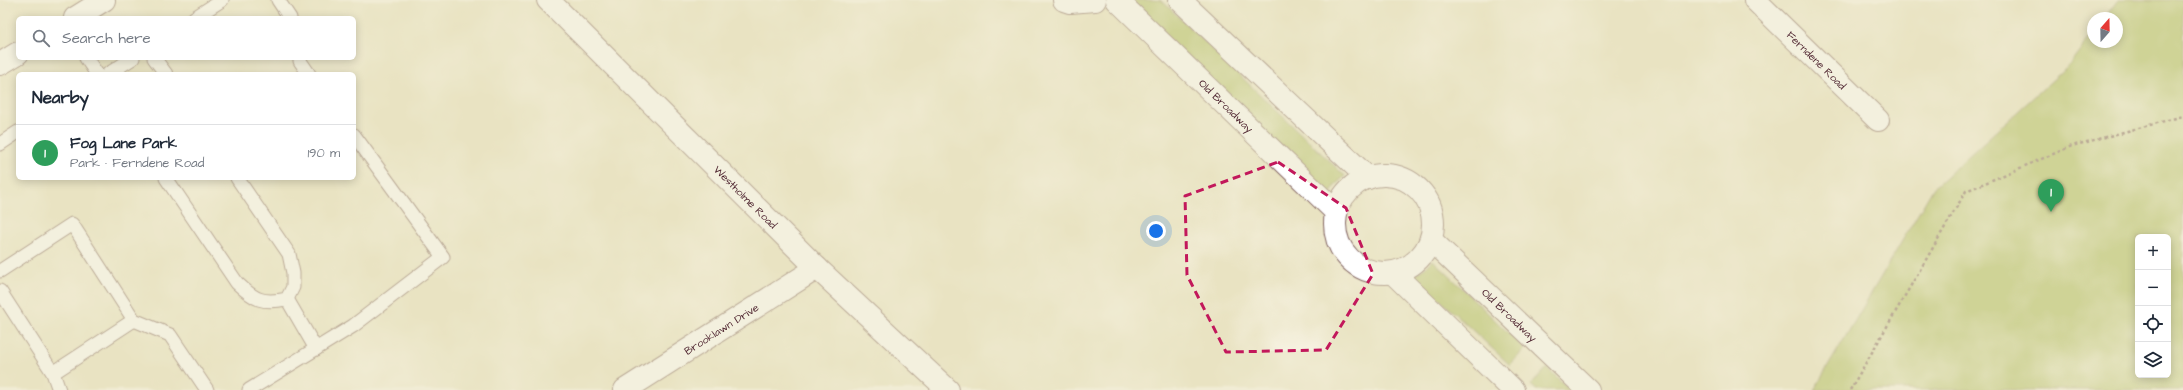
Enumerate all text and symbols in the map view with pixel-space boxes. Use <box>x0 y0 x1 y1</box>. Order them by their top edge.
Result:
north arrow <box>2087 12 2123 48</box>
search box <box>16 16 356 60</box>
icon: search <box>30 27 52 49</box>
text: Search here <box>62 28 151 49</box>
street label: Ferndene Road <box>1783 28 1850 93</box>
street label: Old Broadway <box>1195 76 1257 137</box>
text: Nearby <box>32 86 89 110</box>
text: Fog Lane Park <box>70 133 177 154</box>
text: 1 <box>44 144 46 162</box>
text: 190 m <box>307 144 340 162</box>
text: Park · Ferndene Road <box>70 154 204 172</box>
street label: Westholme Road <box>710 162 781 232</box>
pin: 1 <box>2038 179 2064 212</box>
your location <box>1146 221 1166 241</box>
map controls <box>2135 234 2171 378</box>
button: + <box>2135 234 2171 270</box>
button: − <box>2135 270 2171 306</box>
street label: Old Broadway <box>1478 285 1540 346</box>
street label: Brooklawn Drive <box>681 300 762 359</box>
button: locate <box>2135 306 2171 342</box>
button: layers <box>2135 342 2171 378</box>

